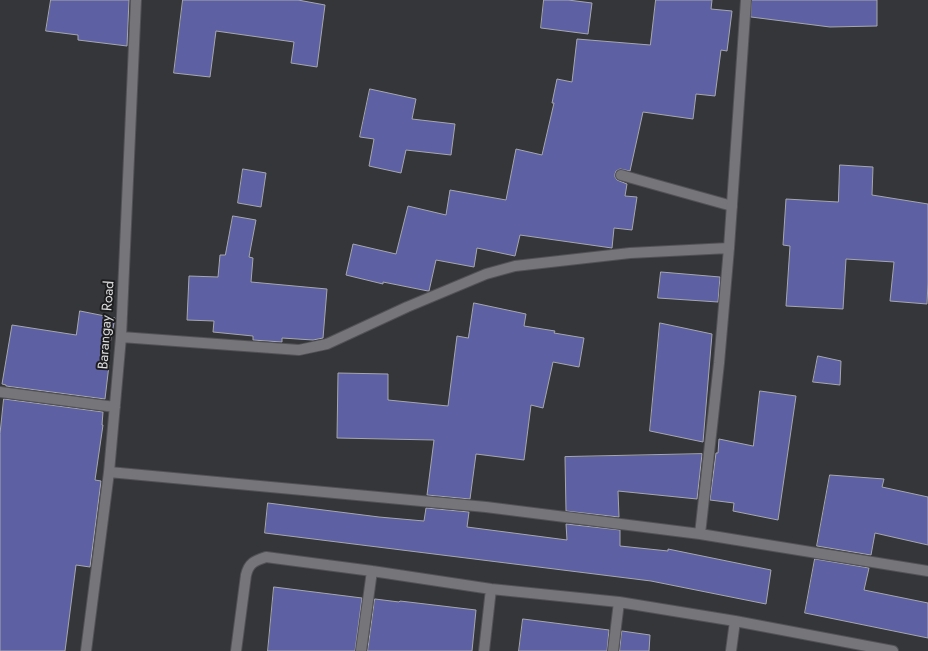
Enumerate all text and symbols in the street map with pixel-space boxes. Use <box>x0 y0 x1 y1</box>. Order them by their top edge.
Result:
street label: Barangay Road <box>96 280 118 370</box>

